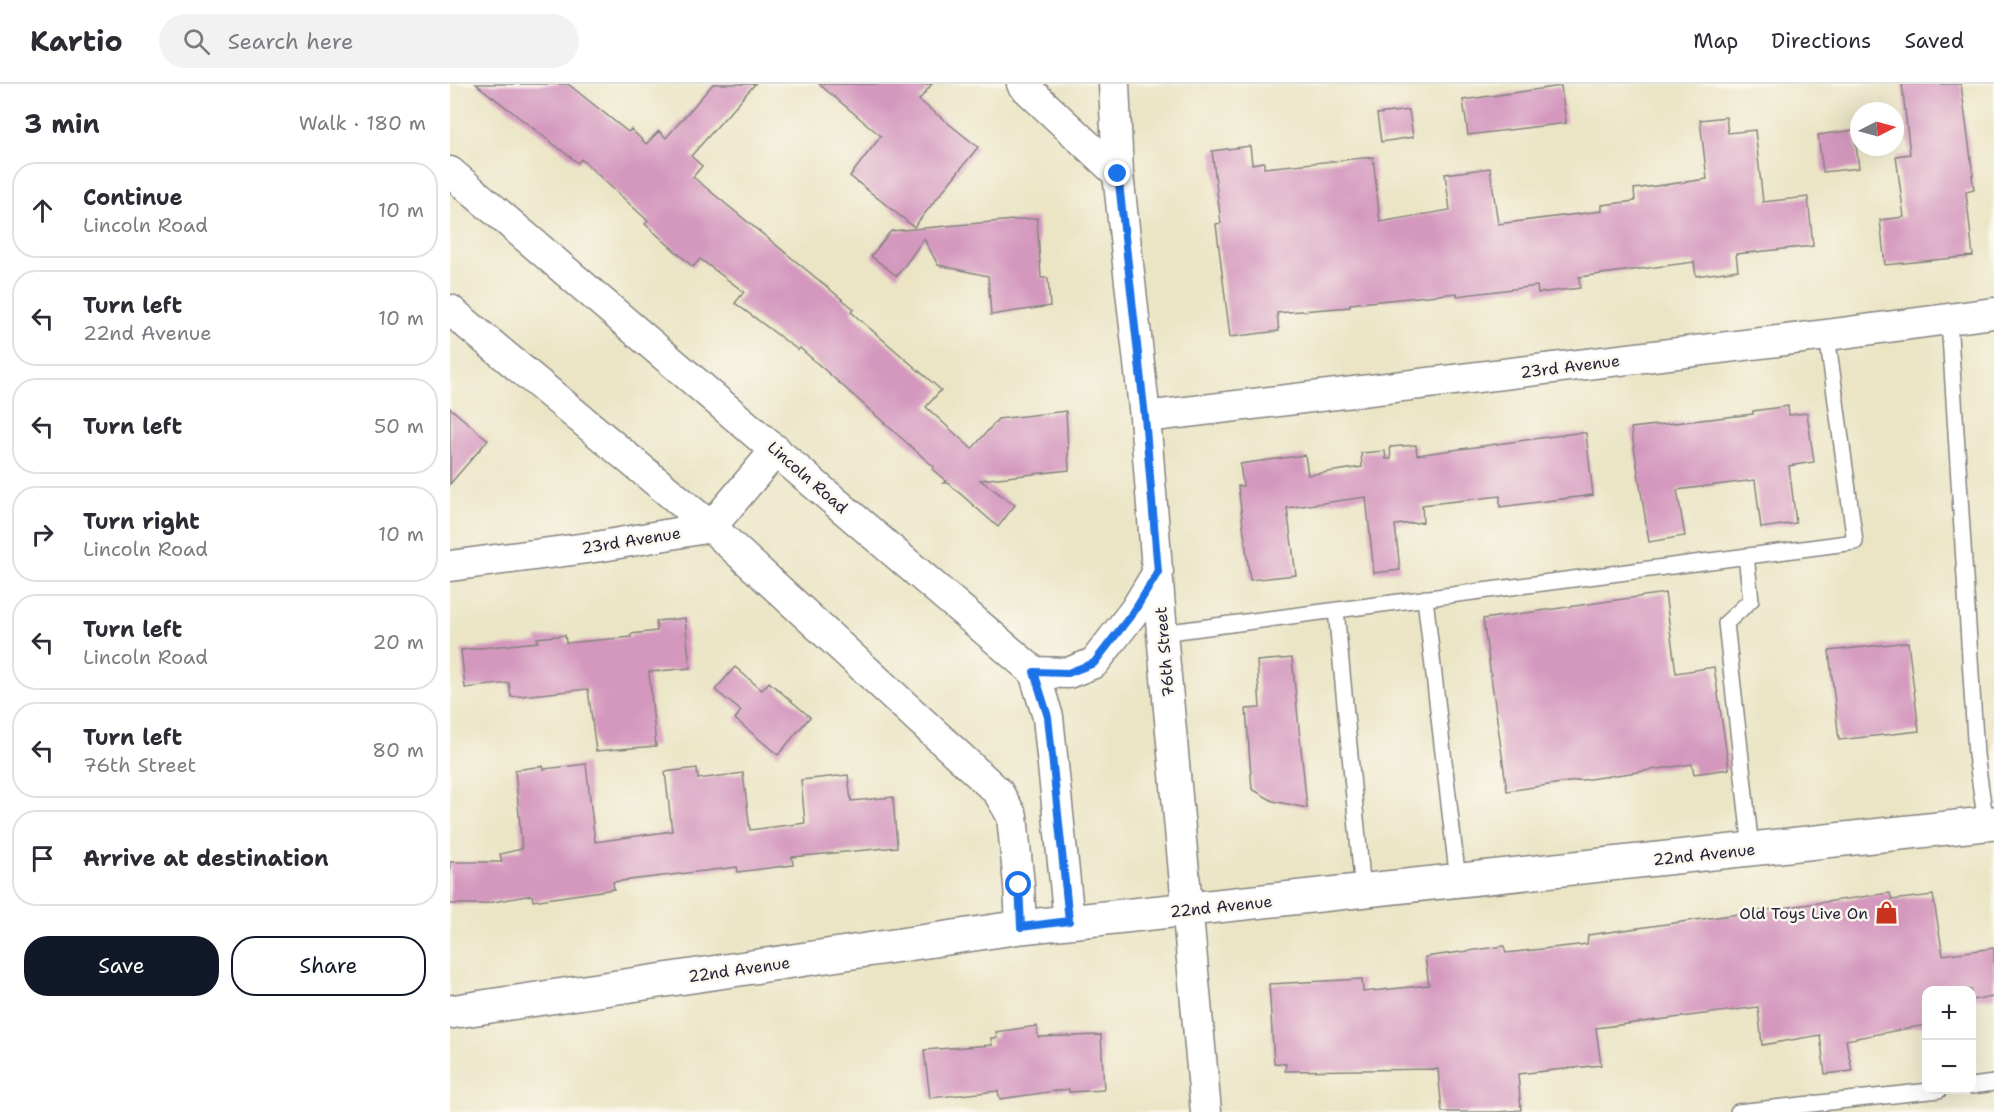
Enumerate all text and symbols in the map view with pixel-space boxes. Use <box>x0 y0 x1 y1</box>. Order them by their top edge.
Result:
search box <box>159 14 579 68</box>
text: Kartio <box>30 22 123 60</box>
icon: search <box>180 25 213 58</box>
text: Search here <box>228 27 353 56</box>
text: Map <box>1693 27 1738 55</box>
text: Directions <box>1771 27 1871 55</box>
text: Saved <box>1904 27 1964 55</box>
north arrow <box>1850 102 1904 156</box>
text: 3 min <box>24 106 100 141</box>
text: Walk · 180 m <box>299 110 426 136</box>
route end <box>1104 160 1130 186</box>
text: Continue <box>83 183 183 212</box>
icon: ahead <box>26 194 59 227</box>
text: 10 m <box>378 197 424 223</box>
text: Lincoln Road <box>83 212 208 238</box>
text: Turn left <box>83 291 182 320</box>
icon: left <box>26 302 59 335</box>
text: 10 m <box>378 305 424 331</box>
text: 22nd Avenue <box>83 320 211 346</box>
street label: 23rd Avenue <box>1519 350 1621 383</box>
icon: left <box>26 410 59 443</box>
text: Turn left <box>83 412 182 441</box>
text: 50 m <box>374 413 424 439</box>
street label: Lincoln Road <box>763 437 852 518</box>
text: Turn right <box>83 507 200 536</box>
icon: right <box>26 518 59 551</box>
text: 10 m <box>378 521 424 547</box>
street label: 23rd Avenue <box>580 522 682 559</box>
text: Lincoln Road <box>83 536 208 562</box>
street label: 76th Street <box>1150 606 1179 698</box>
text: Turn left <box>83 615 182 644</box>
icon: left <box>26 626 59 659</box>
text: 20 m <box>373 629 424 655</box>
text: Lincoln Road <box>83 644 208 670</box>
text: Turn left <box>83 723 182 752</box>
icon: left <box>26 734 59 767</box>
text: 80 m <box>372 737 424 763</box>
text: 76th Street <box>83 752 196 778</box>
street label: 22nd Avenue <box>1652 839 1756 870</box>
icon: arrive <box>26 842 59 875</box>
text: Arrive at destination <box>83 844 329 873</box>
route start <box>1005 871 1031 897</box>
street label: 22nd Avenue <box>1169 891 1273 922</box>
shop icon: Old Toys Live On <box>1873 900 1899 926</box>
place label: Old Toys Live On <box>1739 903 1868 924</box>
button: Save <box>24 936 219 996</box>
button: Share <box>231 936 426 996</box>
street label: 22nd Avenue <box>687 952 791 987</box>
map controls <box>1922 986 1976 1094</box>
button: + <box>1922 986 1976 1040</box>
button: − <box>1922 1040 1976 1094</box>

